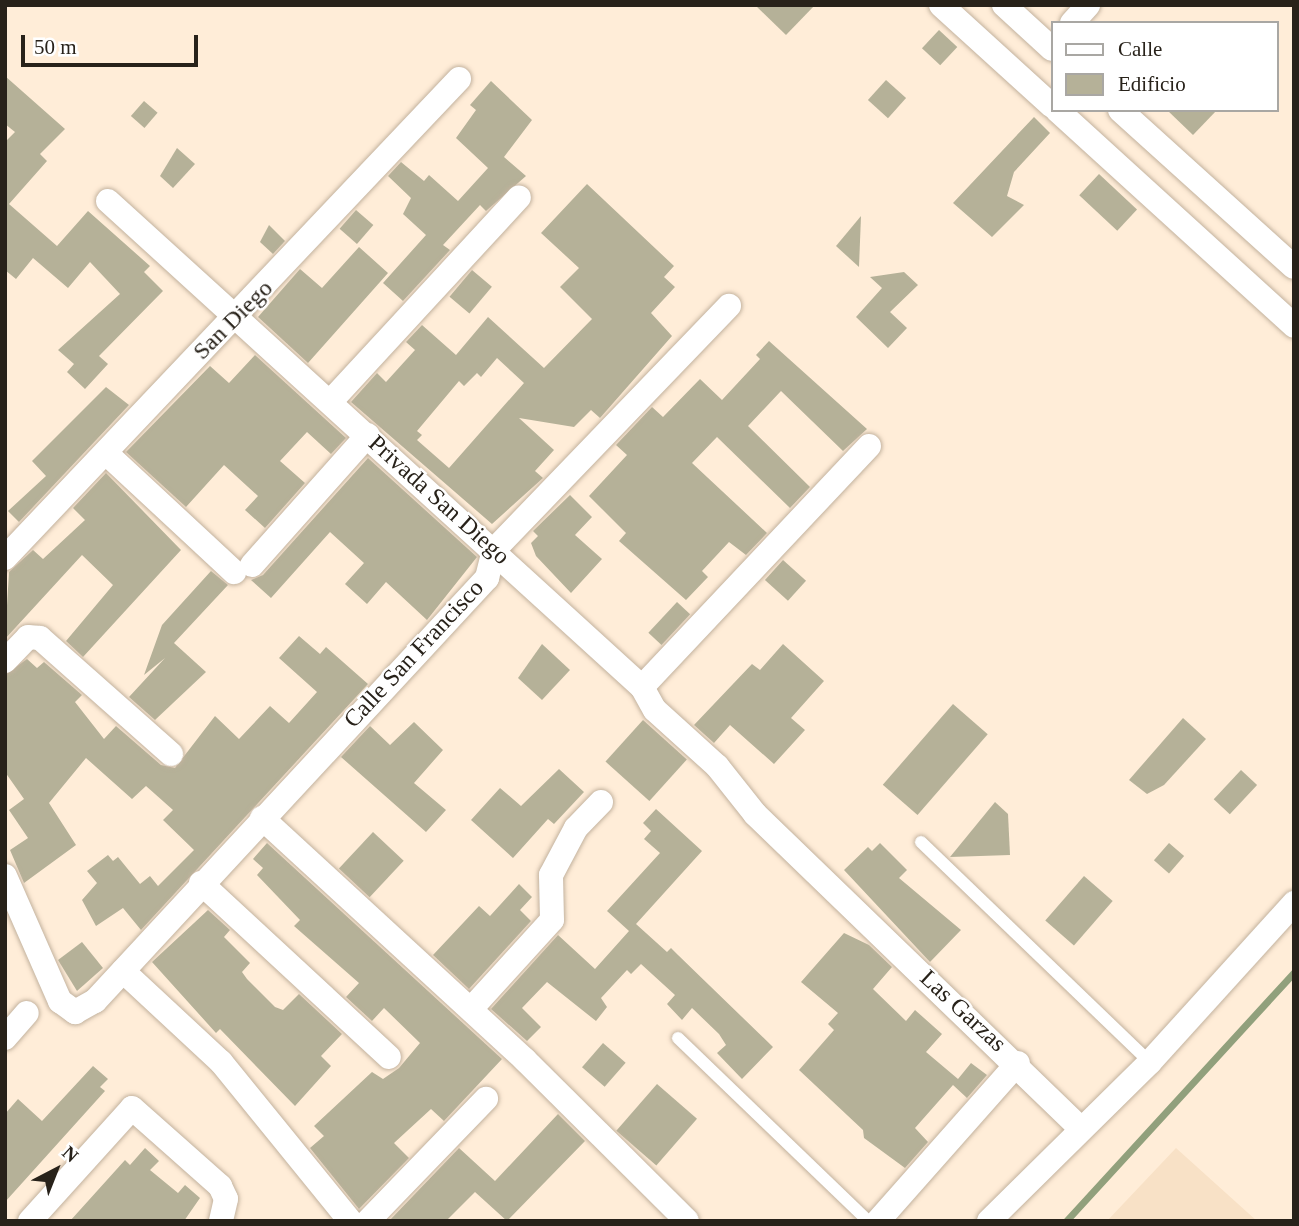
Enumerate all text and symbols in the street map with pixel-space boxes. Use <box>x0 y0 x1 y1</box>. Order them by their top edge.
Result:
scale bar <box>24 21 201 65</box>
legend <box>1050 21 1278 112</box>
text: 50 m <box>34 35 77 59</box>
text: Calle <box>1118 37 1162 61</box>
text: Edificio <box>1118 72 1186 96</box>
street label: San Diego <box>187 274 279 366</box>
street label: Privada San Diego <box>362 429 516 571</box>
street label: Calle San Francisco <box>338 574 490 734</box>
street label: Las Garzas <box>914 964 1012 1058</box>
north arrow <box>21 1135 91 1205</box>
text: N <box>58 1142 83 1166</box>

